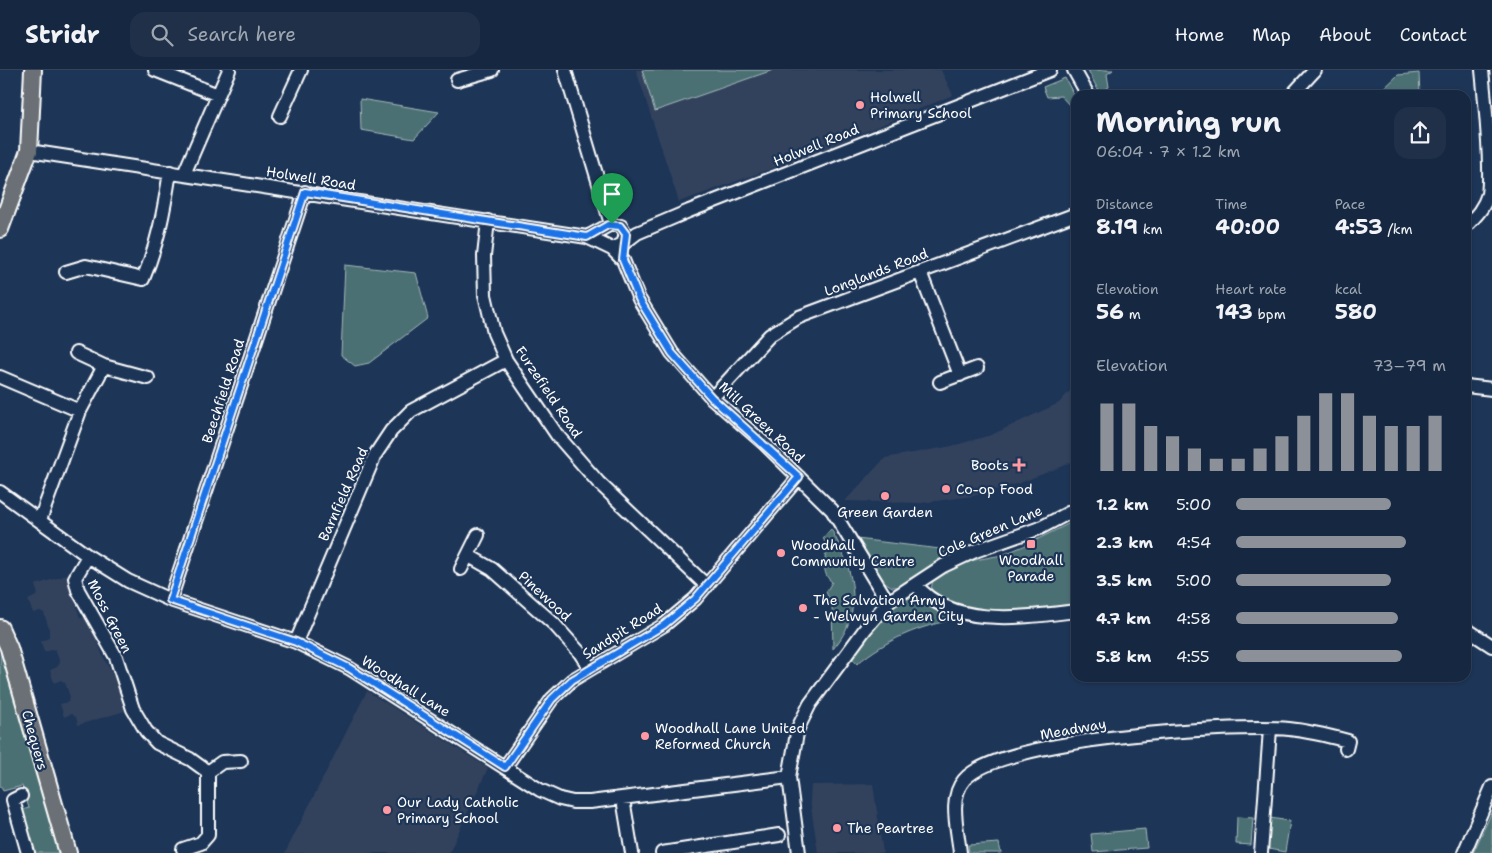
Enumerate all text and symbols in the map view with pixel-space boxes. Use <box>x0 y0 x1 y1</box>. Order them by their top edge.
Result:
search box <box>130 12 480 57</box>
text: Stridr <box>25 19 100 51</box>
icon: search <box>148 21 176 49</box>
text: Search here <box>188 22 296 47</box>
text: Home <box>1175 23 1224 47</box>
text: Map <box>1252 23 1291 47</box>
text: About <box>1319 23 1372 47</box>
text: Contact <box>1400 23 1467 47</box>
place label: Holwell Primary School <box>870 88 972 122</box>
marker: Holwell Primary School <box>854 99 866 111</box>
text: Morning run <box>1096 103 1281 141</box>
button: share <box>1394 107 1446 159</box>
street label: Holwell Road <box>771 120 862 170</box>
text: 06:04 · 7 × 1.2 km <box>1096 141 1240 162</box>
street label: Holwell Road <box>265 162 357 194</box>
pin <box>591 173 633 224</box>
icon: arrive <box>598 180 626 208</box>
text: Distance <box>1096 195 1153 213</box>
text: Time <box>1215 195 1247 213</box>
text: Pace <box>1335 195 1365 213</box>
text: 8.19 <box>1096 213 1138 241</box>
text: 40:00 <box>1215 213 1280 241</box>
text: 4:53 <box>1335 213 1383 241</box>
text: km <box>1138 220 1163 238</box>
text: /km <box>1383 220 1413 238</box>
street label: Longlands Road <box>821 244 931 300</box>
text: Elevation <box>1096 280 1159 298</box>
text: Heart rate <box>1215 280 1287 298</box>
text: kcal <box>1335 280 1362 298</box>
text: 56 <box>1096 298 1124 326</box>
text: 143 <box>1215 298 1253 326</box>
text: 580 <box>1335 298 1377 326</box>
text: m <box>1124 305 1141 323</box>
text: bpm <box>1253 305 1286 323</box>
street label: Beechfield Road <box>198 336 248 446</box>
street label: Furzefield Road <box>512 343 586 442</box>
text: Elevation <box>1096 355 1168 376</box>
text: 73–79 m <box>1372 355 1446 376</box>
street label: Mill Green Road <box>715 378 809 467</box>
street label: Barnfield Road <box>314 444 372 544</box>
place label: Boots <box>971 456 1009 474</box>
marker: Boots <box>1013 459 1025 471</box>
place label: Co-op Food <box>956 480 1033 498</box>
marker: Co-op Food <box>940 483 952 495</box>
marker: Green Garden <box>879 490 891 502</box>
text: 1.2 km <box>1096 494 1149 515</box>
text: 5:00 <box>1176 494 1211 515</box>
street label: Cole Green Lane <box>935 501 1045 561</box>
place label: Green Garden <box>837 503 933 521</box>
text: 2.3 km <box>1096 532 1153 553</box>
text: 4:54 <box>1176 532 1211 553</box>
place label: Woodhall Community Centre <box>791 536 915 570</box>
marker: Woodhall Parade <box>1025 538 1037 550</box>
marker: Woodhall Community Centre <box>775 547 787 559</box>
place label: Woodhall Parade <box>999 551 1064 585</box>
street label: Pinewood <box>515 567 575 625</box>
text: 3.5 km <box>1096 570 1152 591</box>
text: 5:00 <box>1176 570 1211 591</box>
street label: Moss Green <box>84 576 137 656</box>
place label: The Salvation Army - Welwyn Garden City <box>813 591 964 625</box>
street label: Sandpit Road <box>579 599 666 663</box>
marker: The Salvation Army - Welwyn Garden City <box>797 602 809 614</box>
text: 4.7 km <box>1096 608 1151 629</box>
text: 4:58 <box>1176 608 1211 629</box>
text: 5.8 km <box>1096 646 1151 667</box>
text: 4:55 <box>1176 646 1210 667</box>
street label: Woodhall Lane <box>358 651 454 721</box>
street label: Chequers <box>18 708 52 772</box>
street label: Meadway <box>1038 714 1108 744</box>
place label: Woodhall Lane United Reformed Church <box>655 719 806 753</box>
marker: Woodhall Lane United Reformed Church <box>639 730 651 742</box>
place label: Our Lady Catholic Primary School <box>397 793 519 827</box>
marker: Our Lady Catholic Primary School <box>381 804 393 816</box>
place label: The Peartree <box>847 819 934 837</box>
marker: The Peartree <box>831 822 843 834</box>

